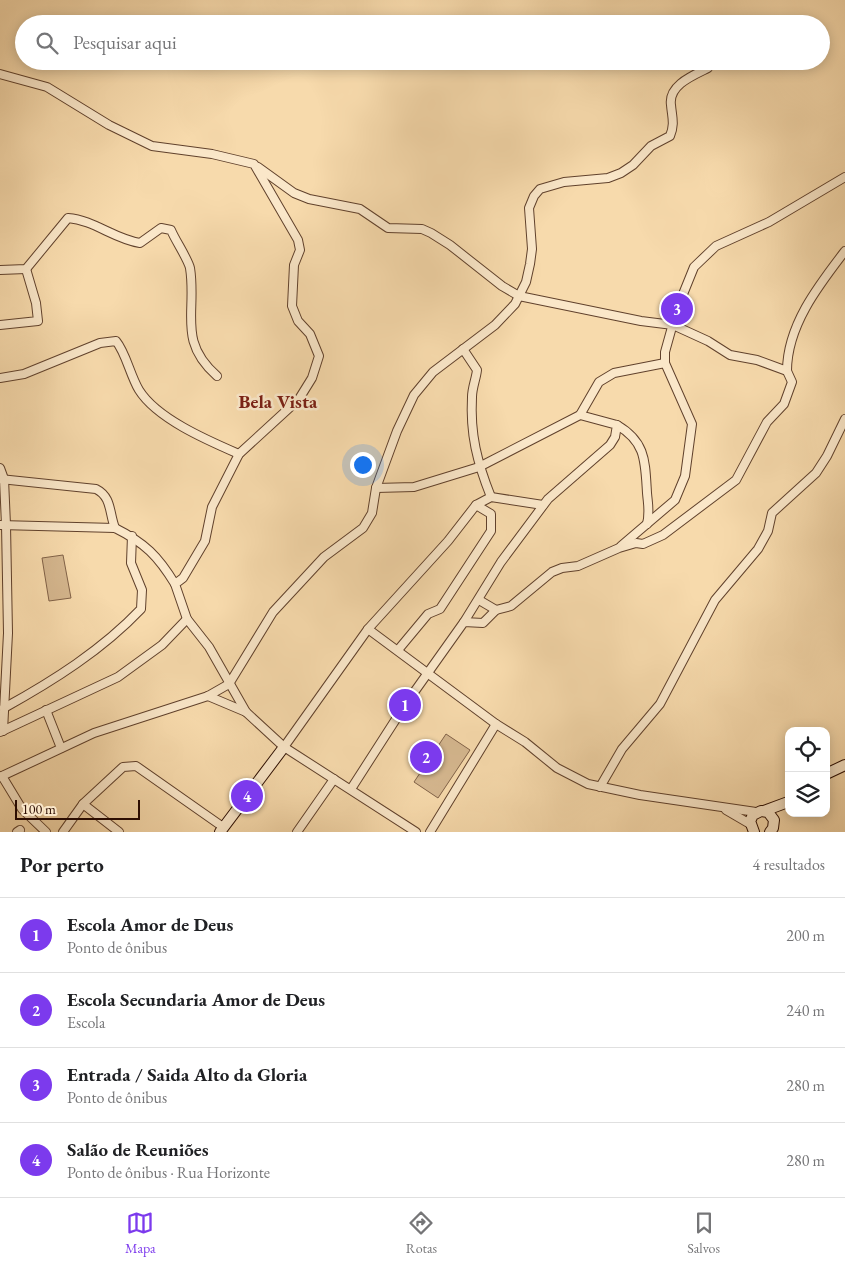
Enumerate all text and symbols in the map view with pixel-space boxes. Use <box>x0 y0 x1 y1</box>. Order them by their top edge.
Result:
search box <box>15 15 830 70</box>
icon: search <box>33 29 61 57</box>
text: Pesquisar aqui <box>73 30 177 55</box>
pin: 3 <box>661 290 693 328</box>
district label: Bela Vista <box>239 389 318 414</box>
your location <box>350 452 376 478</box>
pin: 1 <box>389 686 421 724</box>
map controls <box>785 727 830 817</box>
button: locate <box>785 727 830 772</box>
pin: 2 <box>410 738 442 776</box>
button: layers <box>785 772 830 817</box>
pin: 4 <box>231 777 263 815</box>
scale bar <box>15 797 140 820</box>
text: 100 m <box>22 800 56 818</box>
text: Por perto <box>20 851 104 878</box>
text: 4 resultados <box>753 854 825 875</box>
text: Escola Amor de Deus <box>67 912 233 937</box>
text: 1 <box>32 925 40 946</box>
text: 200 m <box>786 925 825 946</box>
text: Ponto de ônibus <box>67 937 167 958</box>
text: Escola Secundaria Amor de Deus <box>67 987 325 1012</box>
text: 2 <box>32 1000 40 1021</box>
text: 240 m <box>786 1000 825 1021</box>
text: Escola <box>67 1012 105 1033</box>
text: Entrada / Saida Alto da Gloria <box>67 1062 307 1087</box>
text: 3 <box>32 1075 40 1096</box>
text: 280 m <box>786 1075 825 1096</box>
text: Ponto de ônibus <box>67 1087 167 1108</box>
text: Salão de Reuniões <box>67 1137 209 1162</box>
text: 4 <box>32 1150 40 1171</box>
text: 280 m <box>786 1150 825 1171</box>
text: Ponto de ônibus · Rua Horizonte <box>67 1162 270 1183</box>
tab: Mapa <box>125 1209 156 1257</box>
tab: Rotas <box>406 1209 437 1257</box>
tab: Salvos <box>687 1209 720 1257</box>

